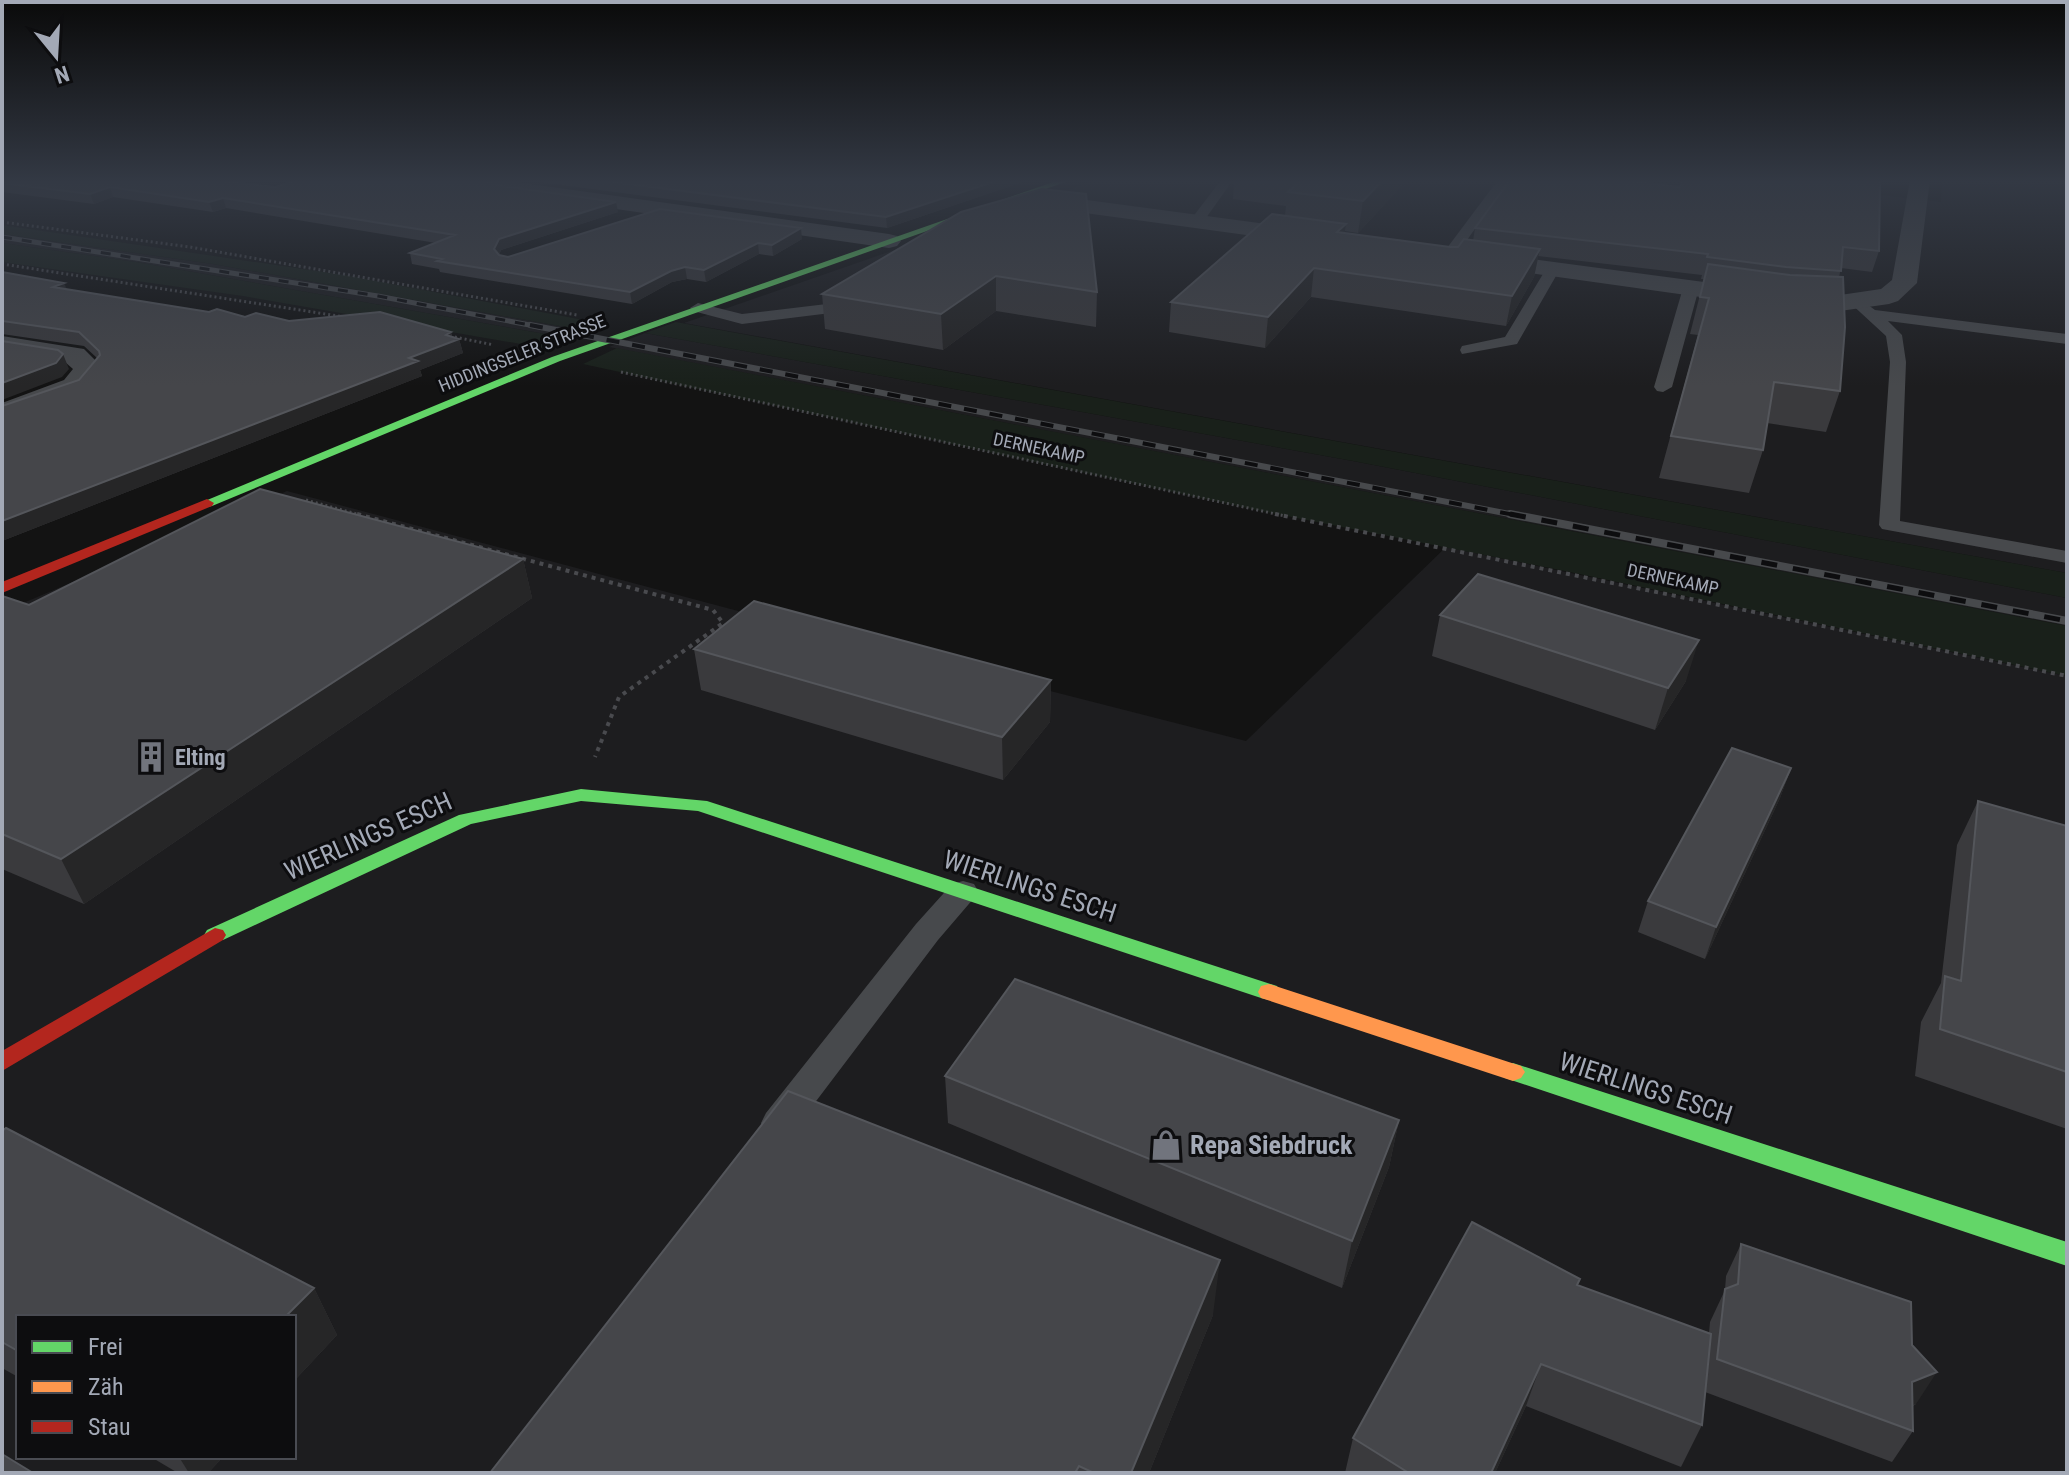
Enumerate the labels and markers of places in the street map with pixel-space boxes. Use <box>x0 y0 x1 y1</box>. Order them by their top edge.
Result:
building icon: Elting <box>134 740 168 774</box>
place label: Elting <box>175 745 226 770</box>
shop icon: Repa Siebdruck <box>1149 1128 1183 1162</box>
place label: Repa Siebdruck <box>1190 1130 1353 1160</box>

